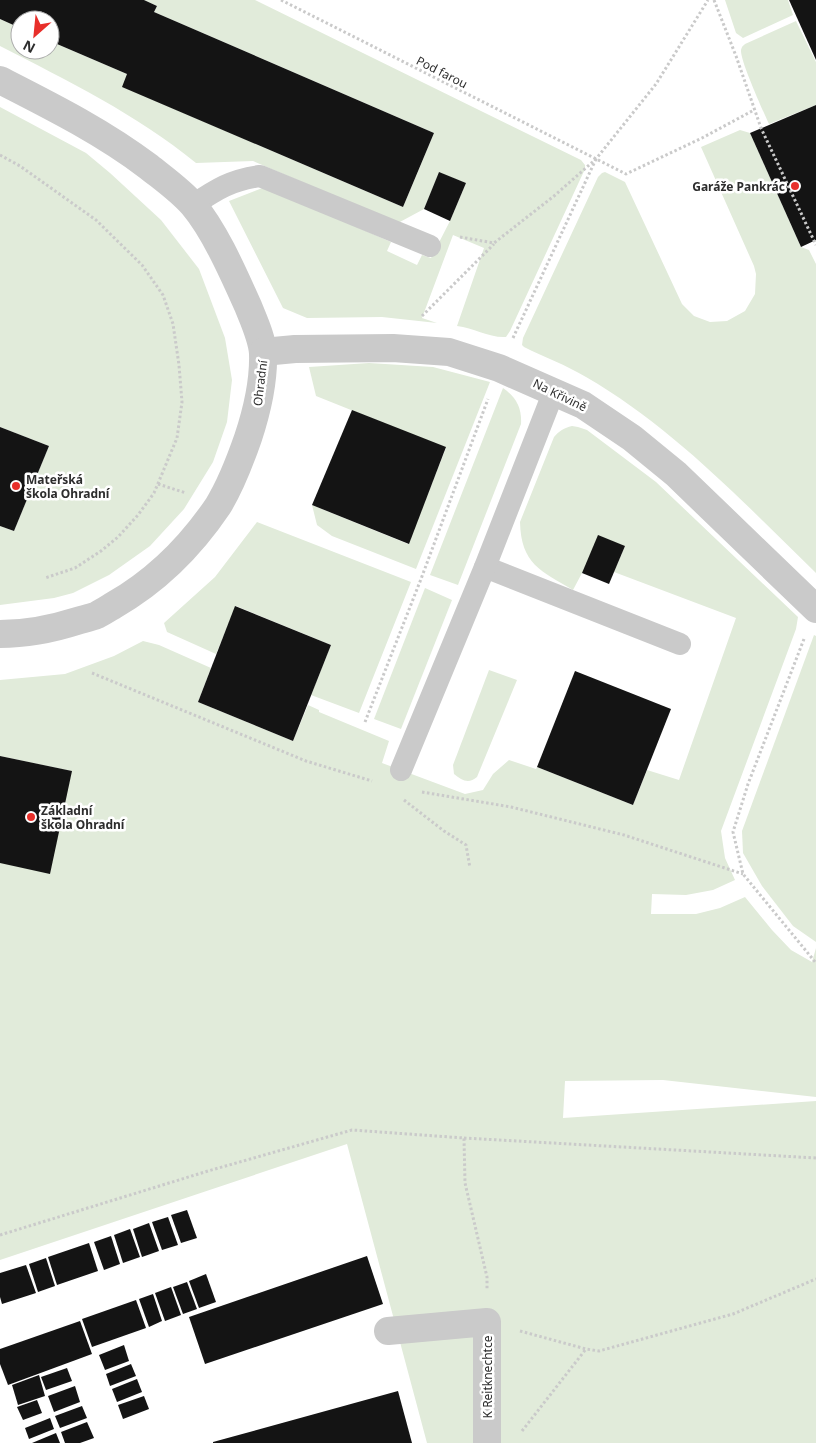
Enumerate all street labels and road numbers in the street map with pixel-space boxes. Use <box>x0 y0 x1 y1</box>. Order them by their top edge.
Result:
street label: Pod farou <box>414 52 470 92</box>
street label: Ohradní <box>249 358 271 407</box>
street label: Na Křivině <box>530 375 590 415</box>
street label: K Reitknechtce <box>479 1335 496 1418</box>

